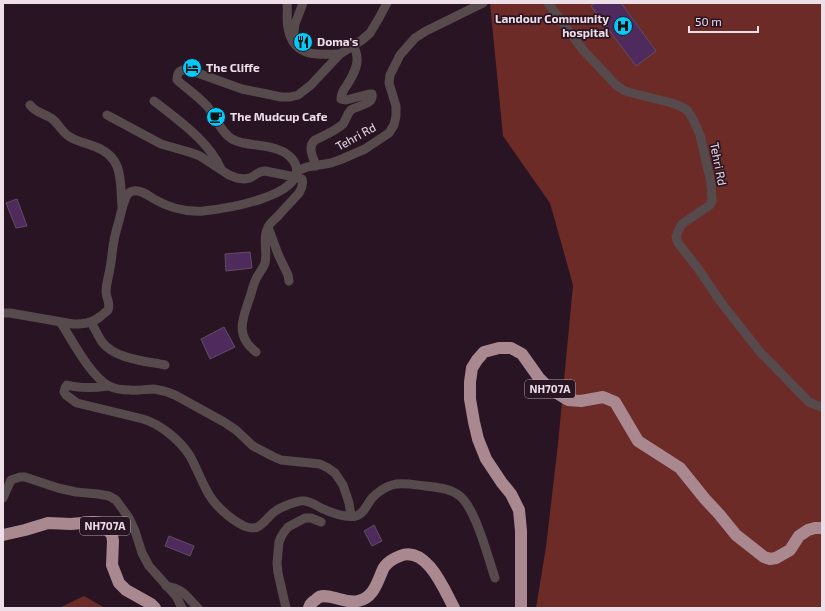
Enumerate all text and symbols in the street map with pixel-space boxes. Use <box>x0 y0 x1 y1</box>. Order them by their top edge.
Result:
scale bar <box>689 8 758 34</box>
place label: Landour Community hospital <box>495 11 609 39</box>
text: 50 m <box>695 14 722 28</box>
hospital icon: Landour Community hospital <box>612 15 634 37</box>
restaurant icon: Doma's <box>292 31 314 53</box>
place label: Doma's <box>317 34 358 48</box>
hotel icon: The Cliffe <box>181 57 203 79</box>
place label: The Cliffe <box>206 60 260 74</box>
cafe icon: The Mudcup Cafe <box>205 106 227 128</box>
place label: The Mudcup Cafe <box>230 109 328 123</box>
street label: Tehri Rd <box>333 119 378 153</box>
street label: Tehri Rd <box>708 141 730 187</box>
road number: NH707A <box>525 380 575 398</box>
road number: NH707A <box>80 517 130 535</box>

